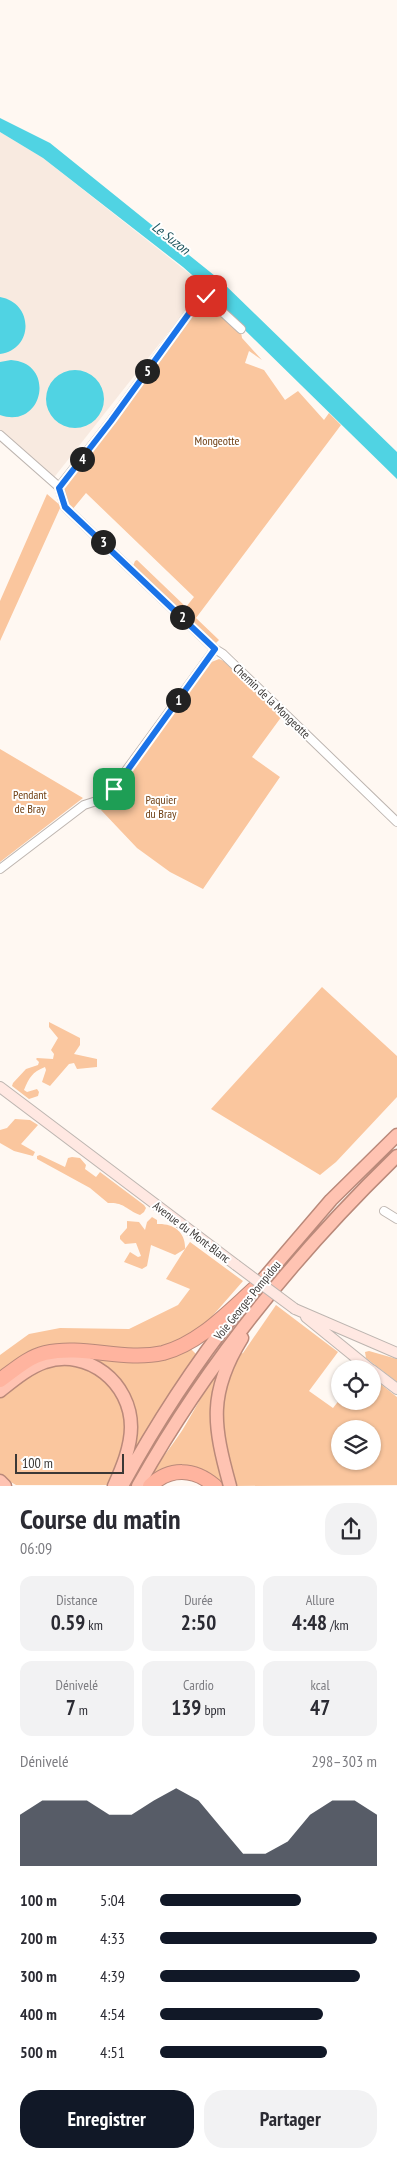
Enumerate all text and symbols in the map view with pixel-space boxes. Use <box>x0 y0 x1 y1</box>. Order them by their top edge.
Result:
water label: Le Suzon <box>148 218 194 259</box>
pin <box>185 275 227 317</box>
icon: check <box>192 282 220 310</box>
pin: 5 <box>134 358 160 384</box>
text: 5 <box>144 362 151 380</box>
park label: Mongeotte <box>195 433 239 448</box>
pin: 4 <box>70 446 94 472</box>
text: 4 <box>79 450 86 468</box>
pin: 3 <box>90 530 116 554</box>
text: 3 <box>100 533 107 551</box>
pin: 2 <box>170 604 194 630</box>
text: 2 <box>179 608 186 626</box>
street label: Chemin de la Mongeotte <box>230 660 314 742</box>
pin: 1 <box>166 688 190 712</box>
text: 1 <box>175 691 182 709</box>
pin <box>93 768 135 810</box>
icon: arrive <box>100 775 128 803</box>
park label: Pendant de Bray <box>13 787 48 816</box>
park label: Paquier du Bray <box>145 792 177 821</box>
street label: Avenue du Mont-Blanc <box>150 1198 234 1266</box>
street label: Voie Georges Pompidou <box>210 1257 284 1343</box>
map controls <box>331 1360 381 1470</box>
button: locate <box>331 1360 381 1410</box>
button: layers <box>331 1420 381 1470</box>
scale bar <box>15 1450 124 1474</box>
text: 100 m <box>22 1454 53 1472</box>
text: Course du matin <box>20 1500 181 1537</box>
button: share <box>325 1503 377 1555</box>
text: 06:09 <box>20 1538 52 1558</box>
text: Distance <box>56 1591 97 1609</box>
text: Durée <box>184 1591 213 1609</box>
text: Allure <box>306 1591 335 1609</box>
text: 0.59 <box>51 1609 85 1636</box>
text: 2:50 <box>181 1609 216 1636</box>
text: 4:48 <box>292 1609 327 1636</box>
text: km <box>85 1616 103 1634</box>
text: /km <box>327 1616 349 1634</box>
text: Dénivelé <box>56 1676 98 1694</box>
text: Cardio <box>183 1676 214 1694</box>
text: kcal <box>311 1676 330 1694</box>
text: 7 <box>66 1694 76 1721</box>
text: 139 <box>171 1694 201 1721</box>
text: 47 <box>310 1694 330 1721</box>
text: m <box>76 1701 88 1719</box>
text: bpm <box>201 1701 226 1719</box>
text: Dénivelé <box>20 1751 69 1771</box>
text: 298–303 m <box>312 1751 377 1771</box>
text: 100 m <box>20 1890 57 1910</box>
text: 5:04 <box>100 1890 125 1910</box>
text: 200 m <box>20 1928 57 1948</box>
text: 4:33 <box>100 1928 125 1948</box>
text: 300 m <box>20 1966 57 1986</box>
text: 4:39 <box>100 1966 125 1986</box>
text: 400 m <box>20 2004 57 2024</box>
text: 4:54 <box>100 2004 125 2024</box>
text: 500 m <box>20 2042 57 2062</box>
text: 4:51 <box>100 2042 125 2062</box>
button: Enregistrer <box>20 2090 194 2148</box>
button: Partager <box>204 2090 377 2148</box>

